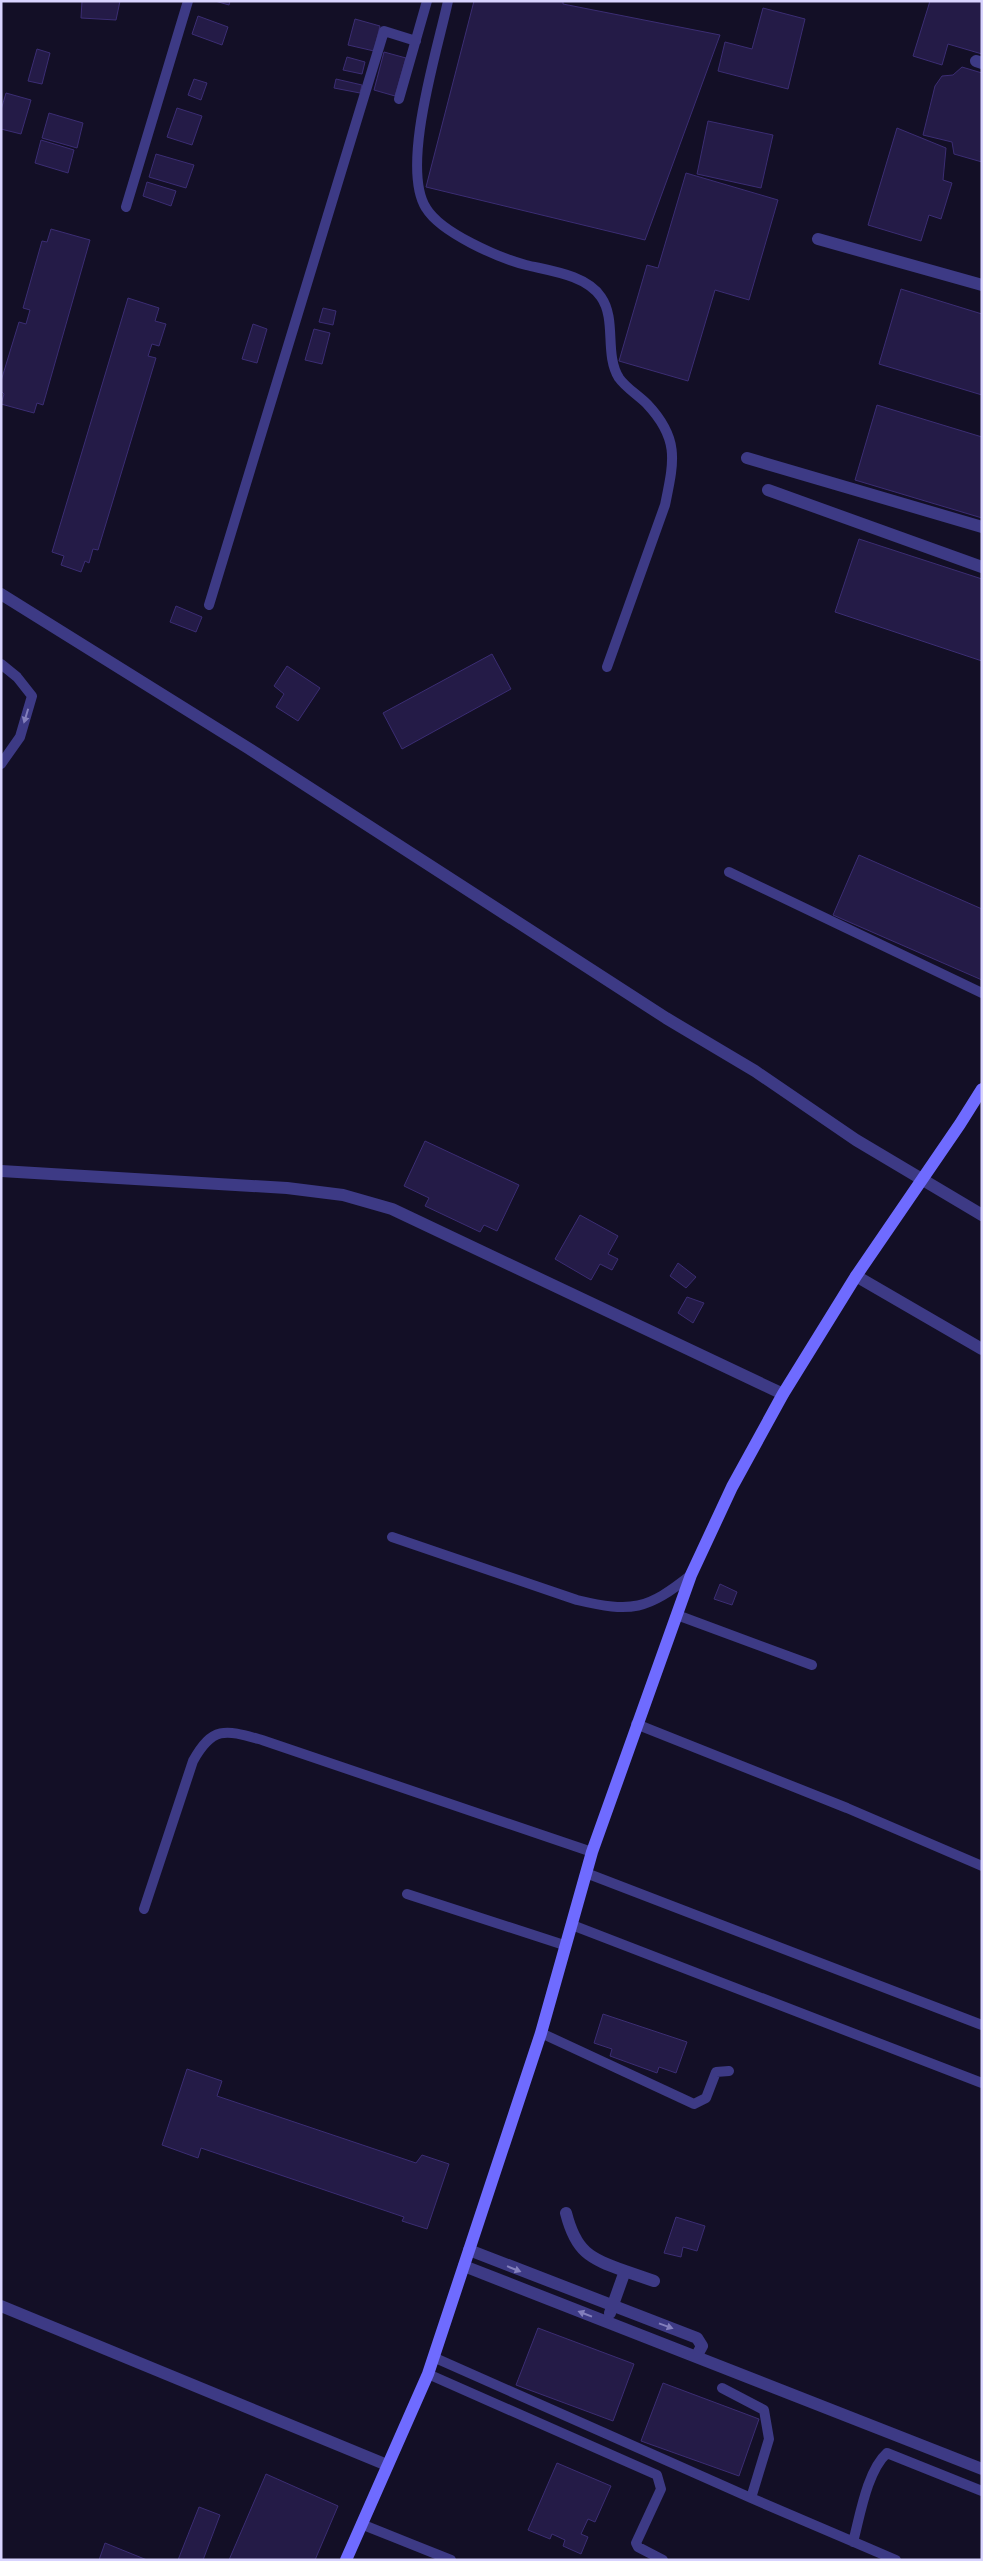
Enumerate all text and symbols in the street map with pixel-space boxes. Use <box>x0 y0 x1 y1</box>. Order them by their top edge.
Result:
one-way arrow <box>22 709 30 724</box>
one-way arrow <box>507 2265 521 2273</box>
one-way arrow <box>578 2310 593 2317</box>
one-way arrow <box>659 2322 674 2330</box>

